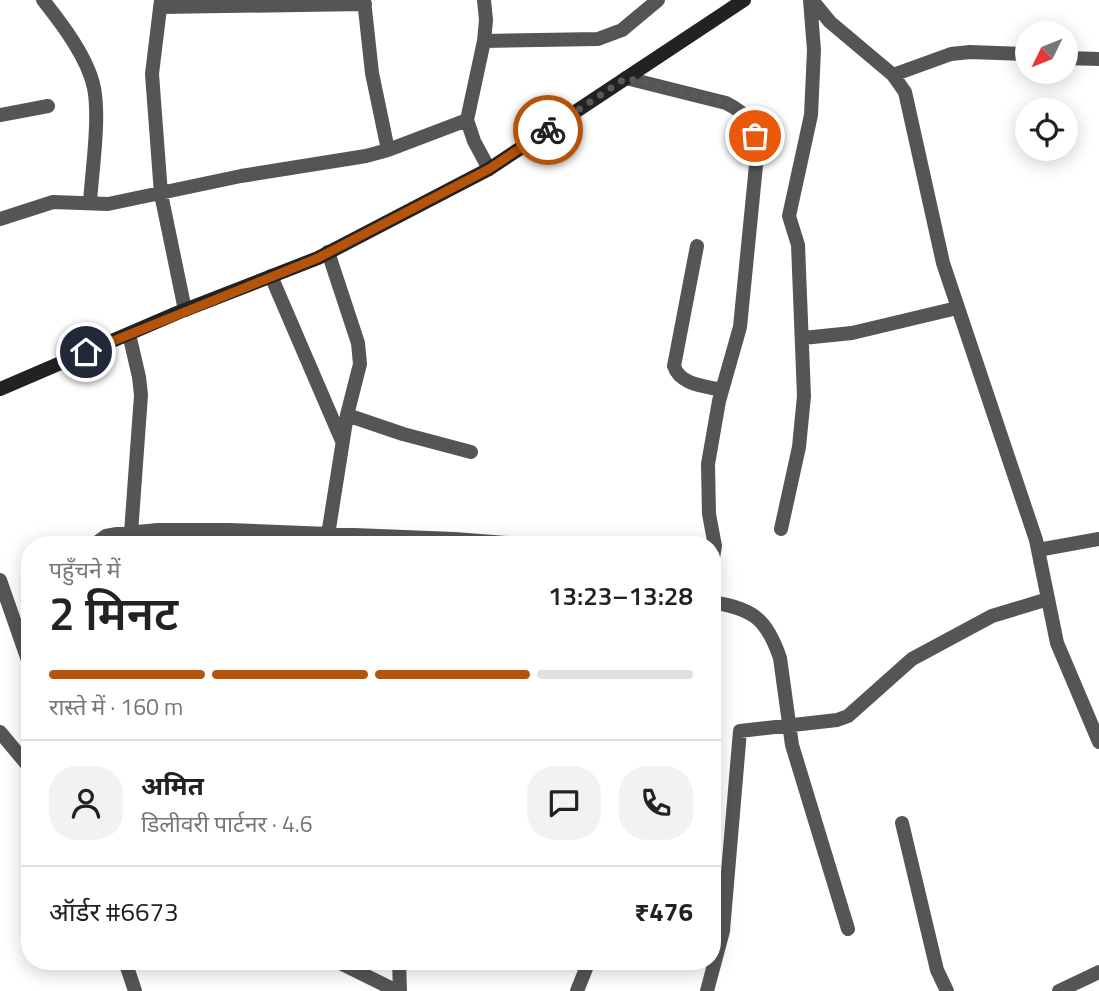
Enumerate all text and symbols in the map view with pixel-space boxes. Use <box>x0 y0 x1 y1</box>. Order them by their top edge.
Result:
north arrow <box>1015 21 1078 84</box>
map controls <box>1015 21 1078 161</box>
courier <box>513 95 583 165</box>
button: locate <box>1015 98 1078 161</box>
pin <box>725 106 785 166</box>
icon: bike <box>529 111 567 149</box>
icon: bag <box>736 117 774 155</box>
pin <box>56 322 116 382</box>
icon: home <box>67 333 105 371</box>
text: पहुँचने में <box>49 552 120 587</box>
text: 13:23–13:28 <box>548 576 693 615</box>
text: 2 मिनट <box>49 578 178 648</box>
text: रास्ते में · 160 m <box>49 689 183 724</box>
button: person <box>49 766 123 840</box>
text: अमित <box>141 766 204 805</box>
button: chat <box>527 766 601 840</box>
button: phone <box>619 766 693 840</box>
text: डिलीवरी पार्टनर · 4.6 <box>141 806 313 841</box>
text: ऑर्डर #6673 <box>49 892 179 931</box>
text: ₹476 <box>634 892 693 931</box>

